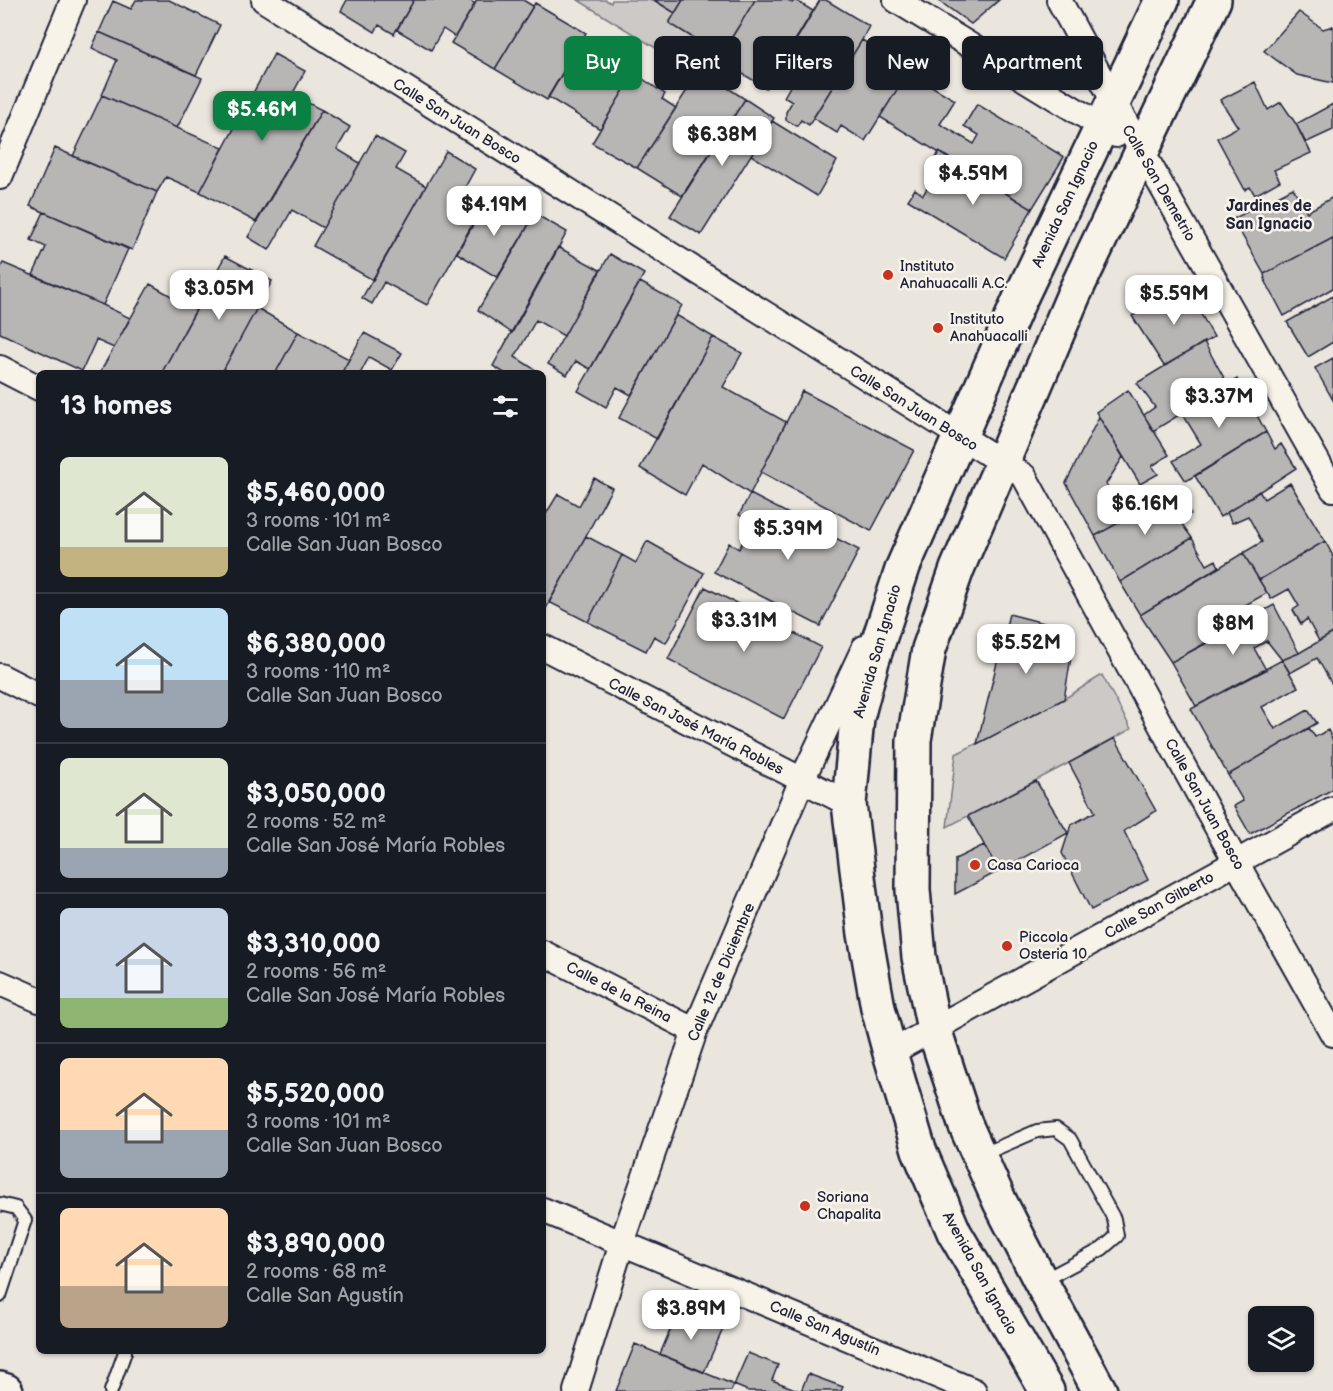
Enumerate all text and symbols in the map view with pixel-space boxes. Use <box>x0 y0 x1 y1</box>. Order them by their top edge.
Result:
chip: Buy <box>564 36 642 90</box>
chip: Rent <box>654 36 741 90</box>
chip: Filters <box>753 36 854 90</box>
chip: New <box>866 36 950 90</box>
chip: Apartment <box>962 36 1103 90</box>
street label: Calle San Juan Bosco <box>389 74 524 169</box>
pin: $5.46M <box>213 91 311 142</box>
text: $5.46M <box>227 98 297 122</box>
pin: $6.38M <box>673 116 771 167</box>
street label: Calle San Demetrio <box>1117 122 1200 245</box>
text: $6.38M <box>687 123 757 147</box>
street label: Avenida San Ignacio <box>1028 138 1103 271</box>
pin: $4.59M <box>924 155 1022 206</box>
text: $4.59M <box>938 162 1008 186</box>
pin: $4.19M <box>445 186 543 237</box>
text: $4.19M <box>461 193 527 217</box>
district label: Jardines de San Ignacio <box>1226 197 1312 234</box>
place label: Instituto Anahuacalli A.C. <box>900 257 1008 293</box>
marker: Instituto Anahuacalli A.C. <box>881 268 895 282</box>
pin: $3.05M <box>170 270 268 321</box>
pin: $5.59M <box>1125 275 1223 326</box>
text: $3.05M <box>184 277 254 301</box>
text: $5.59M <box>1139 282 1209 306</box>
place label: Instituto Anahuacalli <box>950 310 1028 346</box>
marker: Instituto Anahuacalli <box>931 321 945 335</box>
street label: Calle San Juan Bosco <box>846 361 981 456</box>
pin: $3.37M <box>1170 378 1268 429</box>
text: $3.37M <box>1184 385 1254 409</box>
icon: filters <box>489 390 522 423</box>
text: 13 homes <box>60 391 172 422</box>
text: $5,460,000 <box>246 478 386 509</box>
icon: home <box>108 481 180 553</box>
pin: $6.16M <box>1096 485 1194 536</box>
text: $6.16M <box>1111 492 1179 516</box>
text: 3 rooms · 101 m² <box>246 509 391 533</box>
pin: $5.39M <box>739 510 837 561</box>
text: $5.39M <box>753 517 823 541</box>
text: Calle San Juan Bosco <box>246 533 443 557</box>
street label: Avenida San Ignacio <box>849 582 906 720</box>
pin: $3.31M <box>695 602 793 653</box>
pin: $8M <box>1204 605 1262 656</box>
text: $3.31M <box>711 609 777 633</box>
text: $8M <box>1212 612 1254 636</box>
pin: $5.52M <box>977 624 1075 675</box>
text: $6,380,000 <box>246 629 386 660</box>
text: $5.52M <box>991 631 1061 655</box>
icon: home <box>108 632 180 704</box>
text: 3 rooms · 110 m² <box>246 660 391 684</box>
street label: Calle San José María Robles <box>605 674 787 779</box>
text: Calle San Juan Bosco <box>246 684 443 708</box>
street label: Calle San Juan Bosco <box>1160 735 1249 873</box>
text: $3,050,000 <box>246 779 386 810</box>
icon: home <box>108 782 180 854</box>
text: 2 rooms · 52 m² <box>246 810 386 834</box>
text: Calle San José María Robles <box>246 834 505 858</box>
place label: Casa Carioca <box>987 856 1079 875</box>
marker: Casa Carioca <box>968 858 982 872</box>
street label: Calle San Gilberto <box>1101 868 1217 943</box>
street label: Calle 12 de Diciembre <box>684 900 759 1044</box>
place label: Piccola Osteria 10 <box>1019 928 1087 964</box>
text: $3,310,000 <box>246 929 381 960</box>
icon: home <box>108 932 180 1004</box>
marker: Piccola Osteria 10 <box>1000 939 1014 953</box>
street label: Calle de la Reina <box>563 958 675 1027</box>
text: 2 rooms · 56 m² <box>246 960 386 984</box>
text: Calle San José María Robles <box>246 984 505 1008</box>
text: $5,520,000 <box>246 1079 385 1110</box>
icon: home <box>108 1082 180 1154</box>
text: 3 rooms · 101 m² <box>246 1110 391 1134</box>
text: Calle San Juan Bosco <box>246 1134 443 1158</box>
place label: Soriana Chapalita <box>817 1188 881 1224</box>
marker: Soriana Chapalita <box>798 1199 812 1213</box>
street label: Avenida San Ignacio <box>938 1208 1021 1338</box>
text: $3,890,000 <box>246 1229 386 1260</box>
icon: home <box>108 1232 180 1304</box>
text: 2 rooms · 68 m² <box>246 1260 387 1284</box>
text: Calle San Agustín <box>246 1284 404 1308</box>
pin: $3.89M <box>642 1290 740 1341</box>
text: $3.89M <box>656 1297 726 1321</box>
street label: Calle San Agustín <box>767 1297 883 1360</box>
map controls <box>1248 1306 1314 1372</box>
button: layers <box>1248 1306 1314 1372</box>

